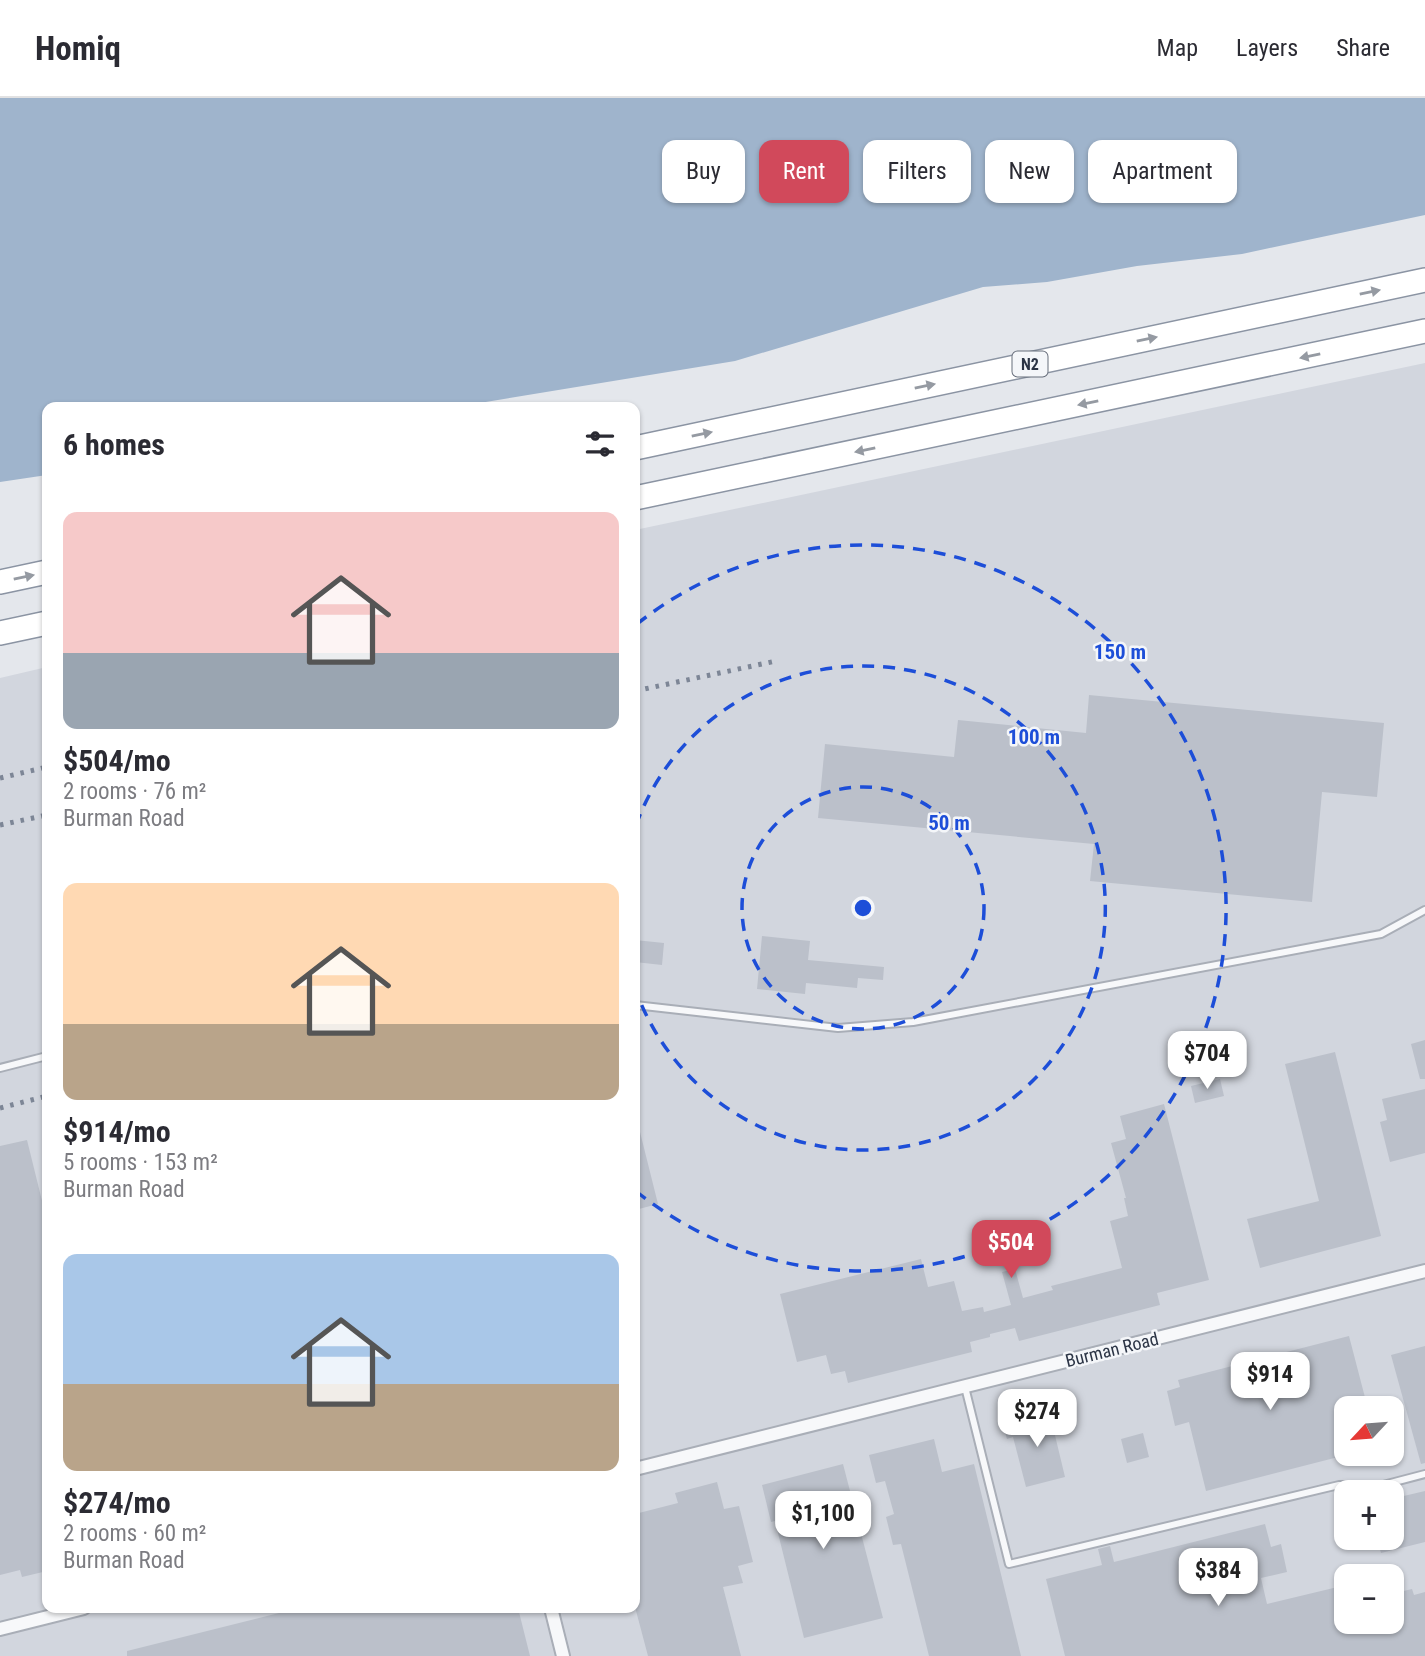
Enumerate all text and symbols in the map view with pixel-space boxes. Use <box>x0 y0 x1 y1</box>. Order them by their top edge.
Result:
text: Homiq <box>35 29 121 68</box>
text: Map <box>1157 34 1198 62</box>
text: Layers <box>1236 34 1298 62</box>
text: Share <box>1336 34 1390 62</box>
chip: Buy <box>662 140 745 203</box>
chip: Rent <box>759 140 849 203</box>
chip: Filters <box>863 140 971 203</box>
chip: New <box>985 140 1074 203</box>
chip: Apartment <box>1088 140 1237 203</box>
one-way arrow <box>1359 287 1381 298</box>
one-way arrow <box>1136 334 1158 345</box>
one-way arrow <box>1299 350 1321 361</box>
road number: N2 <box>1012 352 1048 376</box>
one-way arrow <box>914 381 936 392</box>
one-way arrow <box>1077 397 1099 408</box>
icon: filters <box>581 425 619 463</box>
text: 6 homes <box>63 427 165 462</box>
one-way arrow <box>691 428 713 439</box>
one-way arrow <box>854 444 876 455</box>
icon: home <box>278 557 404 683</box>
one-way arrow <box>13 572 35 583</box>
text: 150 m <box>1094 640 1146 664</box>
text: 100 m <box>1008 725 1060 749</box>
text: $504/mo <box>63 743 171 778</box>
text: 2 rooms · 76 m² <box>63 778 206 805</box>
text: Burman Road <box>63 805 185 832</box>
text: 50 m <box>928 811 970 835</box>
centre of rings <box>851 896 875 920</box>
icon: home <box>278 928 404 1054</box>
pin: $704 <box>1166 1032 1248 1091</box>
text: $704 <box>1184 1040 1230 1067</box>
text: $914/mo <box>63 1114 171 1149</box>
text: 5 rooms · 153 m² <box>63 1149 218 1176</box>
text: Burman Road <box>63 1176 185 1203</box>
pin: $504 <box>970 1220 1052 1280</box>
text: $504 <box>988 1229 1034 1256</box>
icon: home <box>278 1299 404 1425</box>
street label: Burman Road <box>1063 1328 1161 1371</box>
pin: $914 <box>1229 1352 1311 1412</box>
text: $914 <box>1247 1361 1293 1388</box>
pin: $274 <box>996 1390 1078 1449</box>
north arrow <box>1334 1396 1404 1466</box>
map controls <box>1334 1396 1404 1634</box>
text: $274 <box>1014 1398 1060 1425</box>
button: + <box>1334 1480 1404 1550</box>
text: $274/mo <box>63 1485 171 1520</box>
pin: $1,100 <box>766 1492 880 1551</box>
text: $1,100 <box>791 1500 855 1527</box>
text: 2 rooms · 60 m² <box>63 1520 206 1547</box>
text: Burman Road <box>63 1547 185 1574</box>
pin: $384 <box>1177 1548 1259 1608</box>
text: $384 <box>1195 1557 1241 1584</box>
button: − <box>1334 1564 1404 1634</box>

